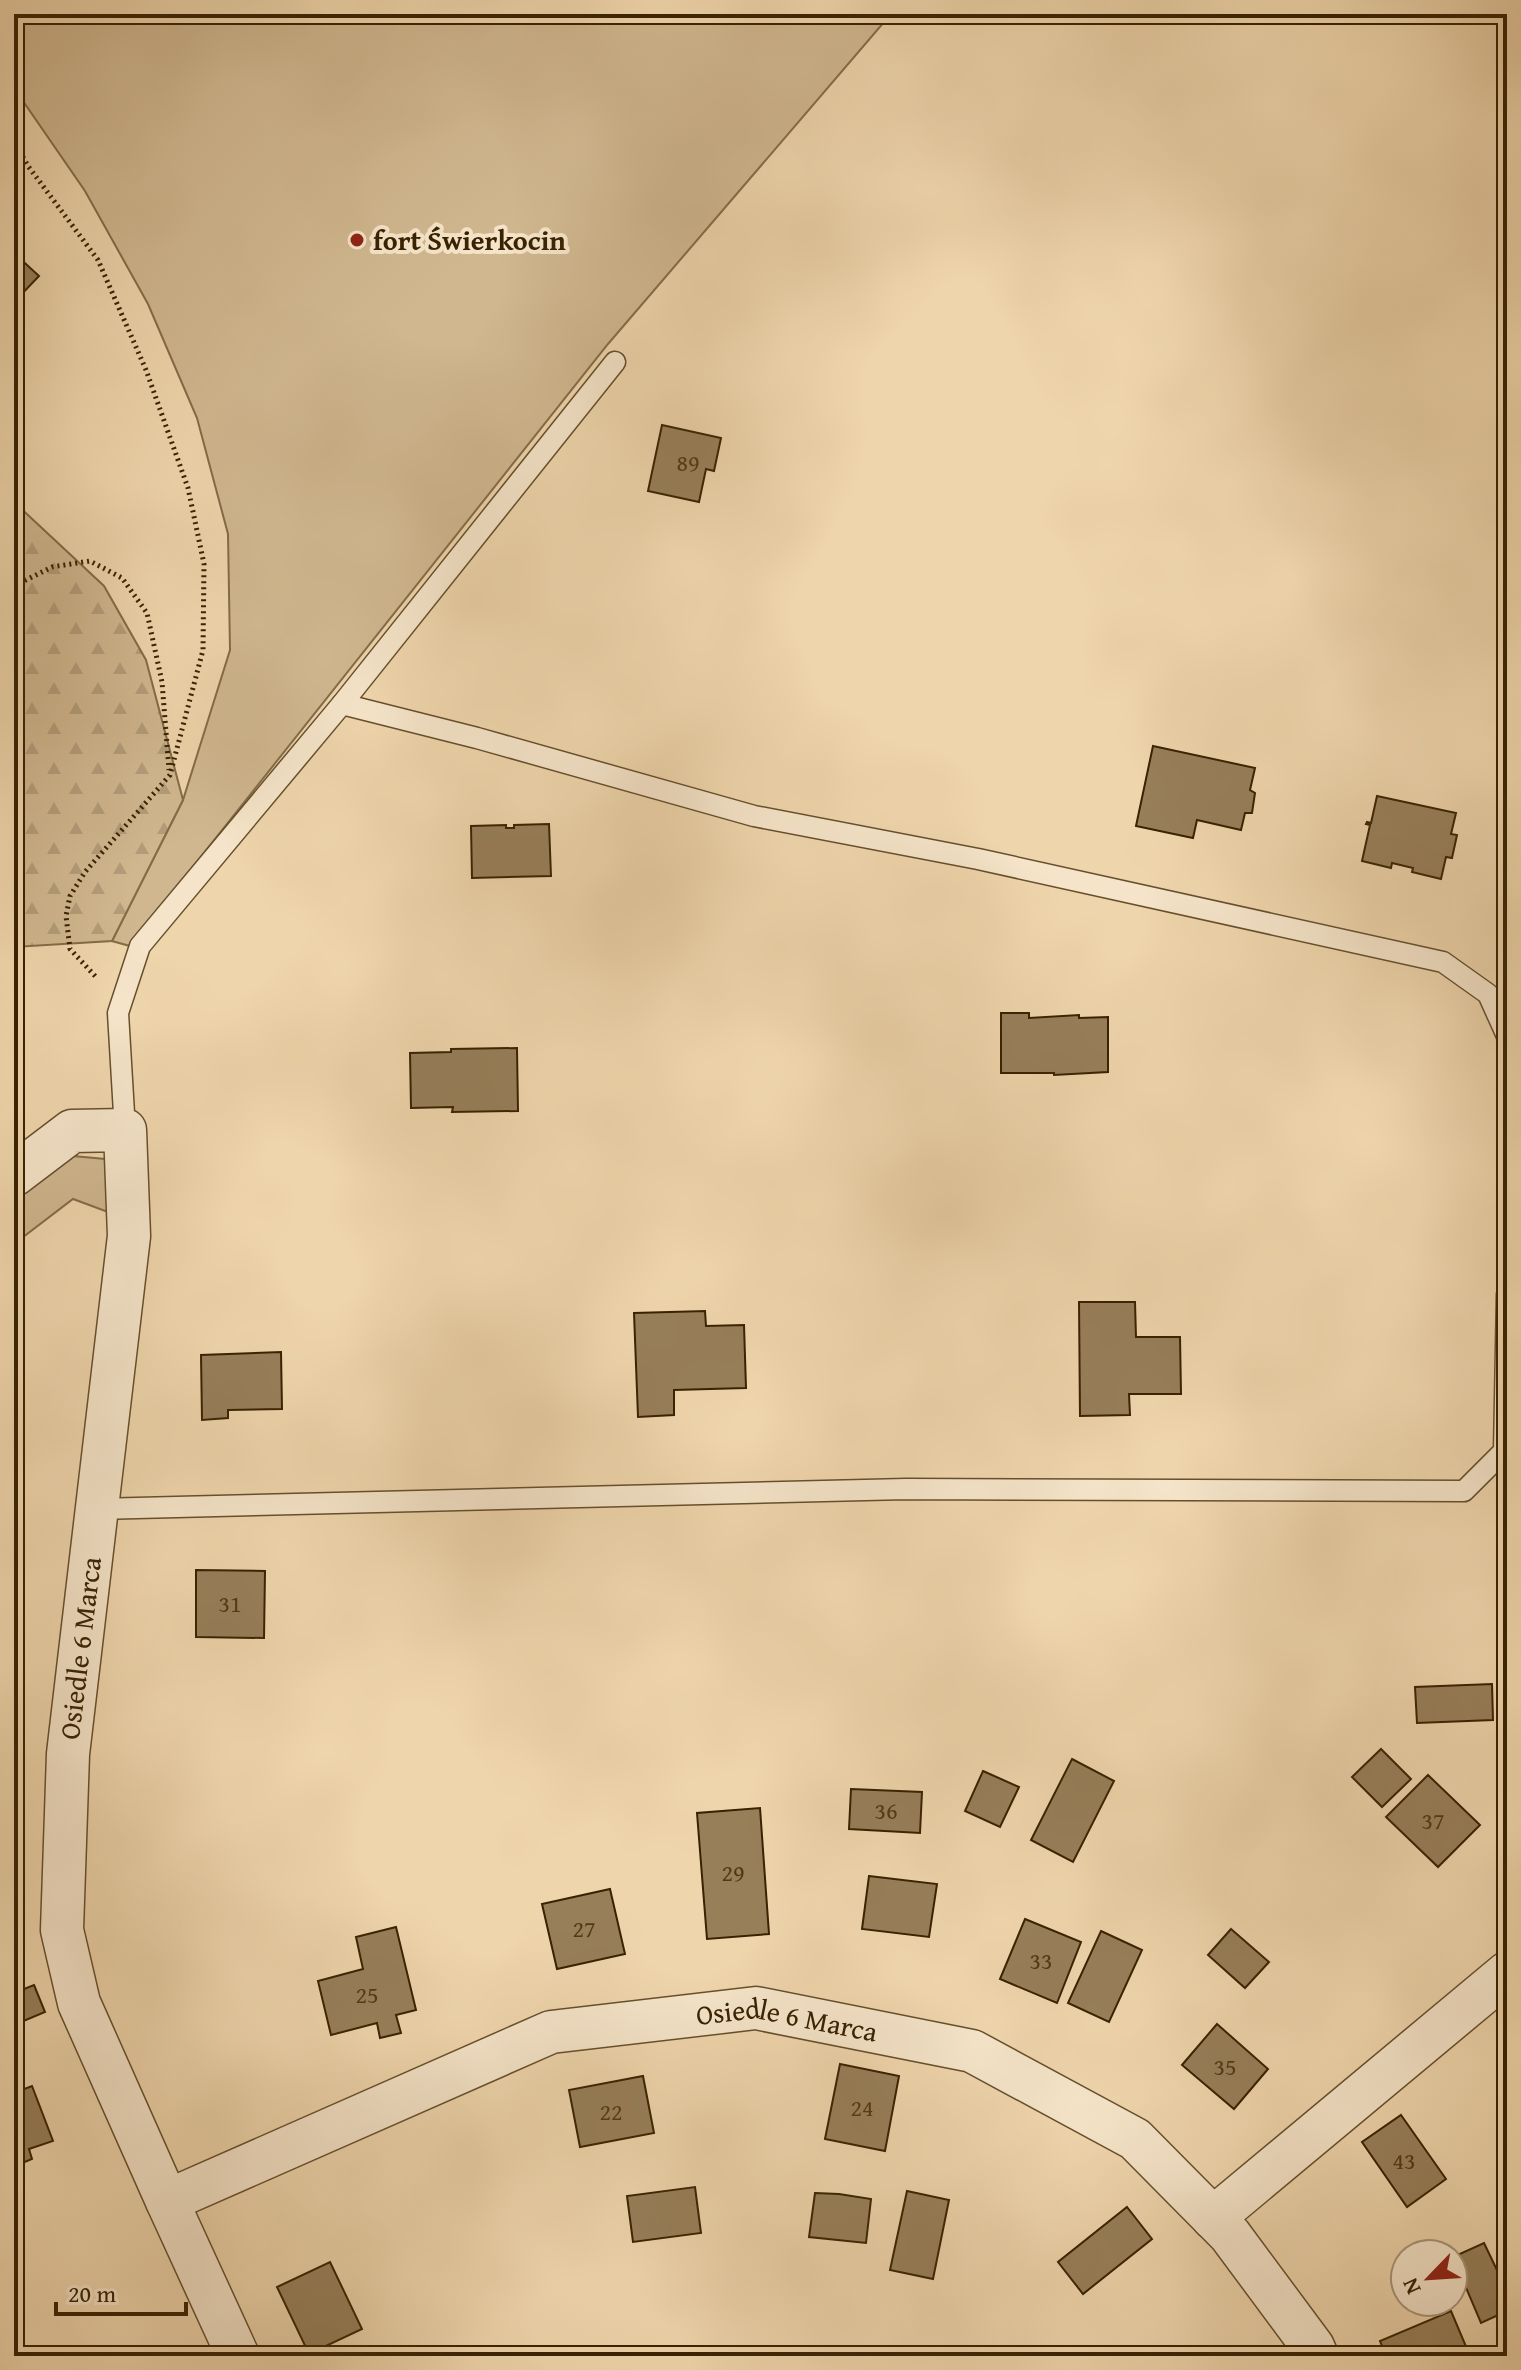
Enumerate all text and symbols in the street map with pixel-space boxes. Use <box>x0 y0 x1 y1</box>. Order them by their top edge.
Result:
place label: fort Świerkocin <box>373 219 566 260</box>
marker: fort Świerkocin <box>348 231 366 249</box>
house number: 89 <box>676 445 700 480</box>
street label: Osiedle 6 Marca <box>48 1553 111 1742</box>
house number: 31 <box>218 1586 242 1621</box>
house number: 36 <box>874 1793 898 1828</box>
house number: 37 <box>1421 1803 1445 1838</box>
house number: 29 <box>721 1855 745 1890</box>
house number: 27 <box>572 1911 596 1946</box>
house number: 33 <box>1029 1943 1053 1978</box>
house number: 25 <box>355 1977 379 2012</box>
street label: Osiedle 6 Marca <box>694 1987 882 2052</box>
house number: 35 <box>1213 2049 1237 2084</box>
house number: 24 <box>850 2090 874 2125</box>
house number: 22 <box>599 2094 623 2129</box>
house number: 43 <box>1392 2143 1416 2178</box>
north arrow <box>1389 2238 1469 2318</box>
scale bar <box>56 2266 186 2316</box>
text: N <box>1393 2273 1428 2300</box>
text: 20 m <box>68 2276 116 2311</box>

